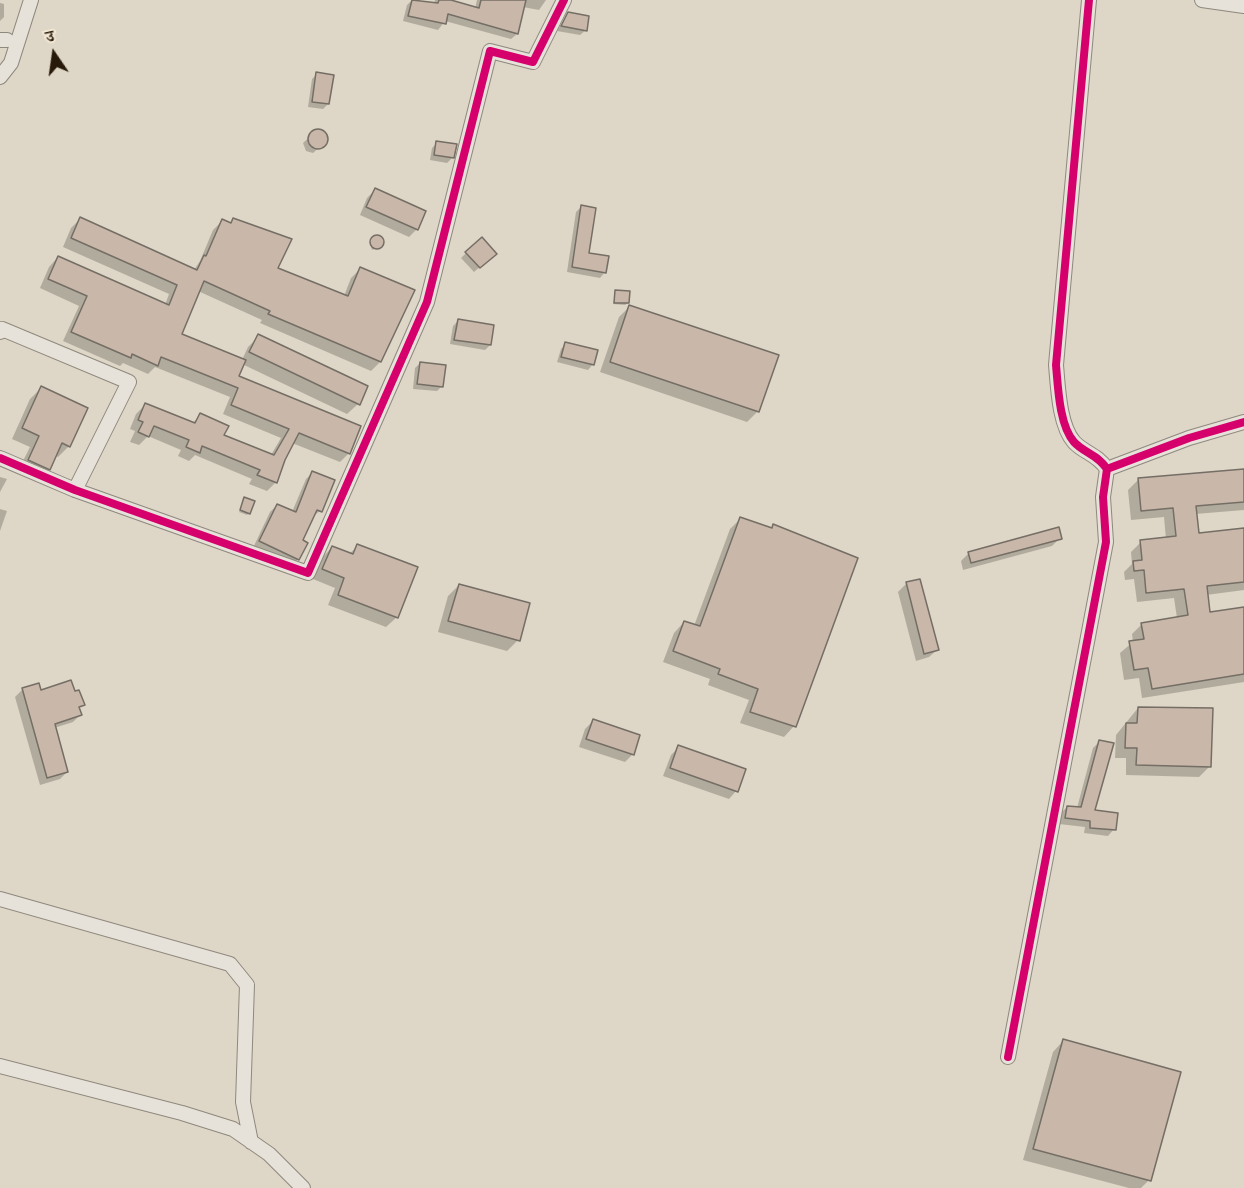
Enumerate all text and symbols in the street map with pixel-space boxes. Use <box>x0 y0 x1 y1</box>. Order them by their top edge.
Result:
north arrow <box>24 24 84 84</box>
text: उ <box>44 25 56 48</box>

